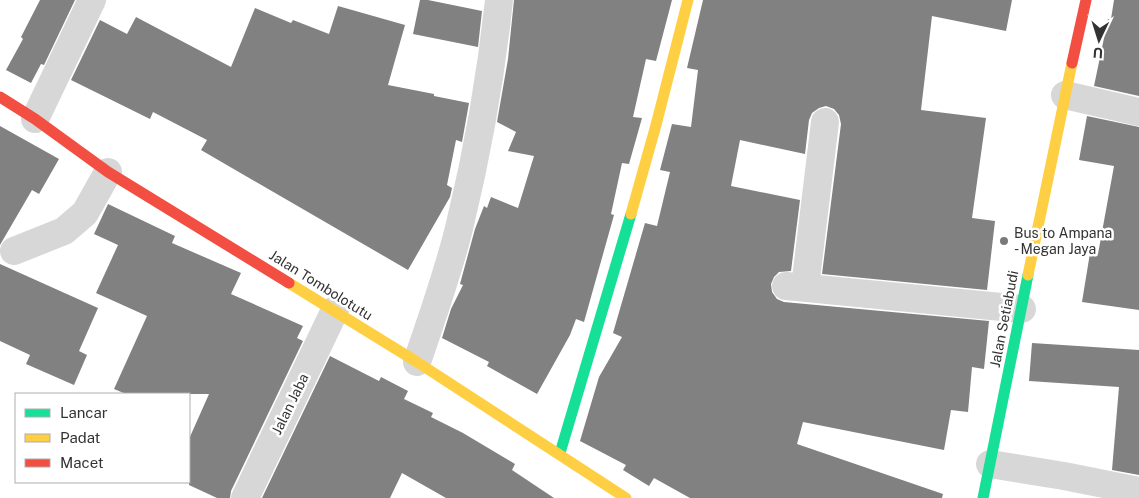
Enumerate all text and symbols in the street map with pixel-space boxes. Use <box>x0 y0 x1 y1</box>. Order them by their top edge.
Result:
north arrow <box>1074 15 1124 65</box>
text: U <box>1092 45 1104 61</box>
place label: Bus to Ampana - Megan Jaya <box>1014 225 1112 257</box>
marker: Bus to Ampana - Megan Jaya <box>998 235 1010 247</box>
street label: Jalan Tombolotutu <box>266 247 376 323</box>
street label: Jalan Setiabudi <box>987 269 1021 369</box>
street label: Jalan Jaba <box>268 371 312 437</box>
legend <box>15 393 190 483</box>
text: Lancar <box>60 404 108 421</box>
text: Padat <box>60 429 101 446</box>
text: Macet <box>60 454 104 471</box>

